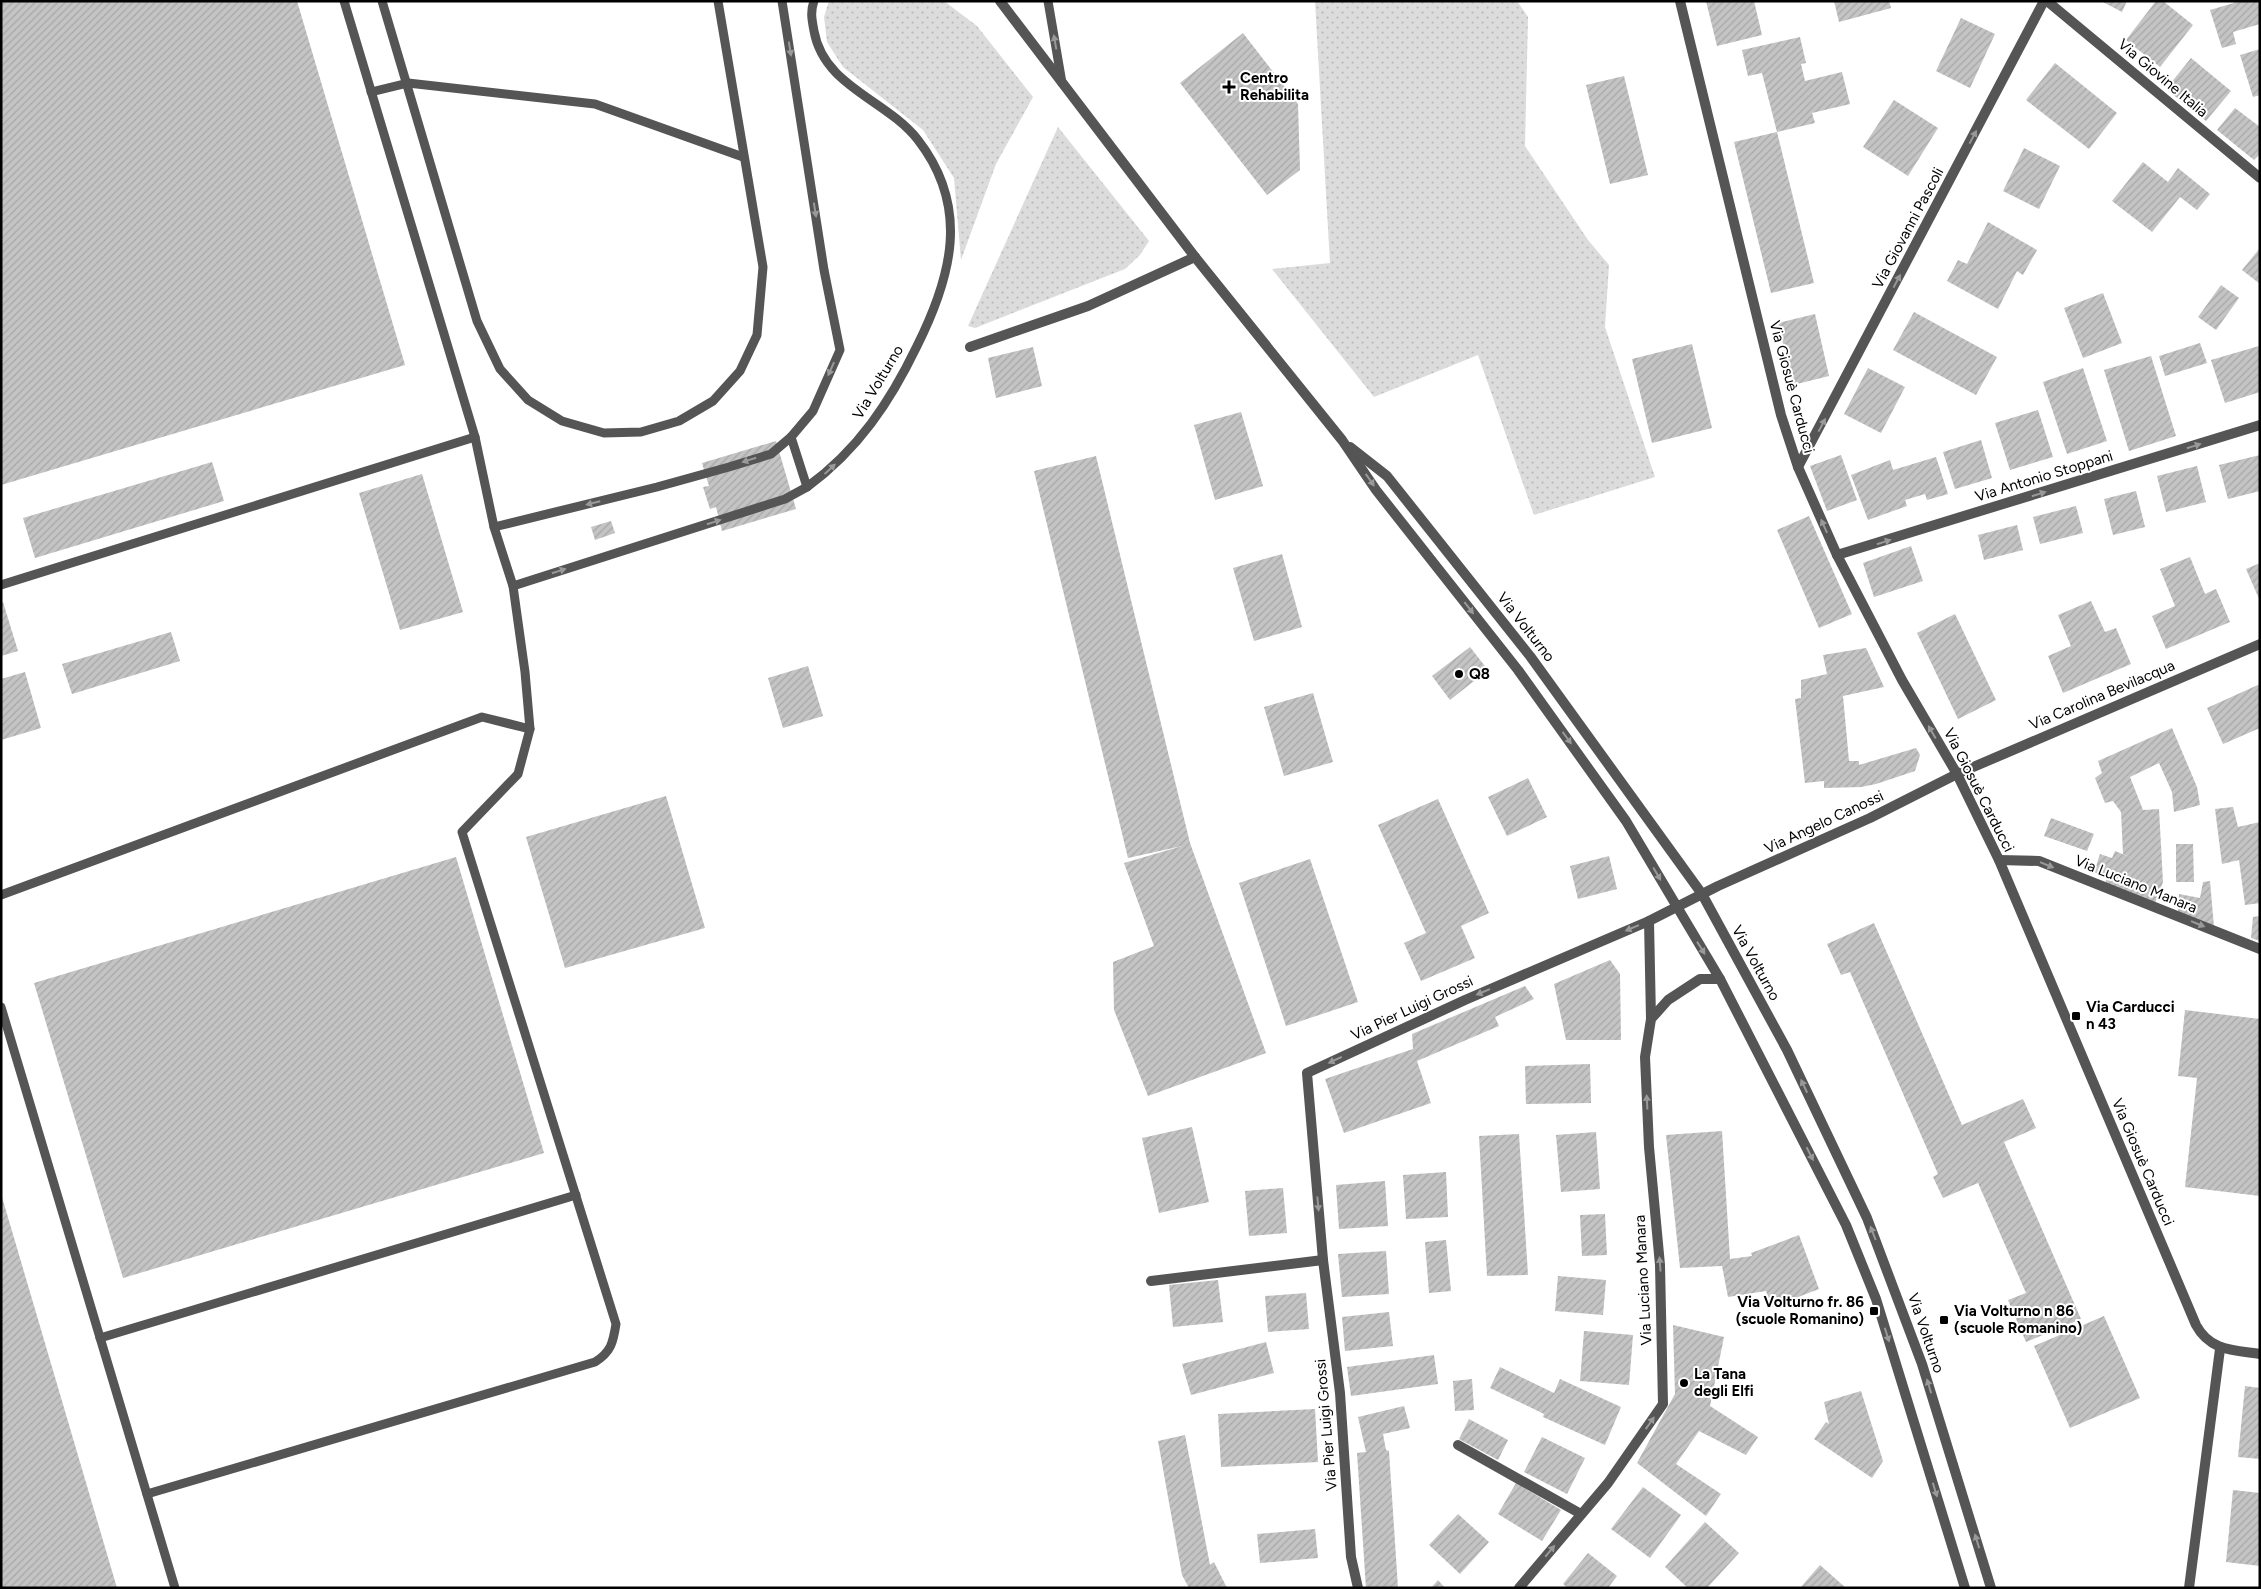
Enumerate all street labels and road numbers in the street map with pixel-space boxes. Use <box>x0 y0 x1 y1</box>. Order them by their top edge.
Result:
street label: Via Giovine Italia <box>2114 35 2212 121</box>
street label: Via Giovanni Pascoli <box>1868 164 1948 292</box>
street label: Via Giosuè Carducci <box>1766 319 1818 455</box>
street label: Via Volturno <box>849 341 907 422</box>
street label: Via Antonio Stoppani <box>1973 446 2115 506</box>
street label: Via Volturno <box>1493 589 1559 666</box>
street label: Via Carolina Bevilacqua <box>2027 656 2177 734</box>
street label: Via Giosuè Carducci <box>1940 725 2018 855</box>
street label: Via Angelo Canossi <box>1762 786 1886 858</box>
street label: Via Luciano Manara <box>2072 851 2200 917</box>
street label: Via Volturno <box>1728 922 1784 1004</box>
street label: Via Pier Luigi Grossi <box>1348 972 1476 1044</box>
street label: Via Giosuè Carducci <box>2108 1096 2178 1228</box>
street label: Via Luciano Manara <box>1631 1214 1655 1346</box>
street label: Via Volturno <box>1904 1291 1948 1376</box>
street label: Via Pier Luigi Grossi <box>1311 1358 1341 1492</box>

